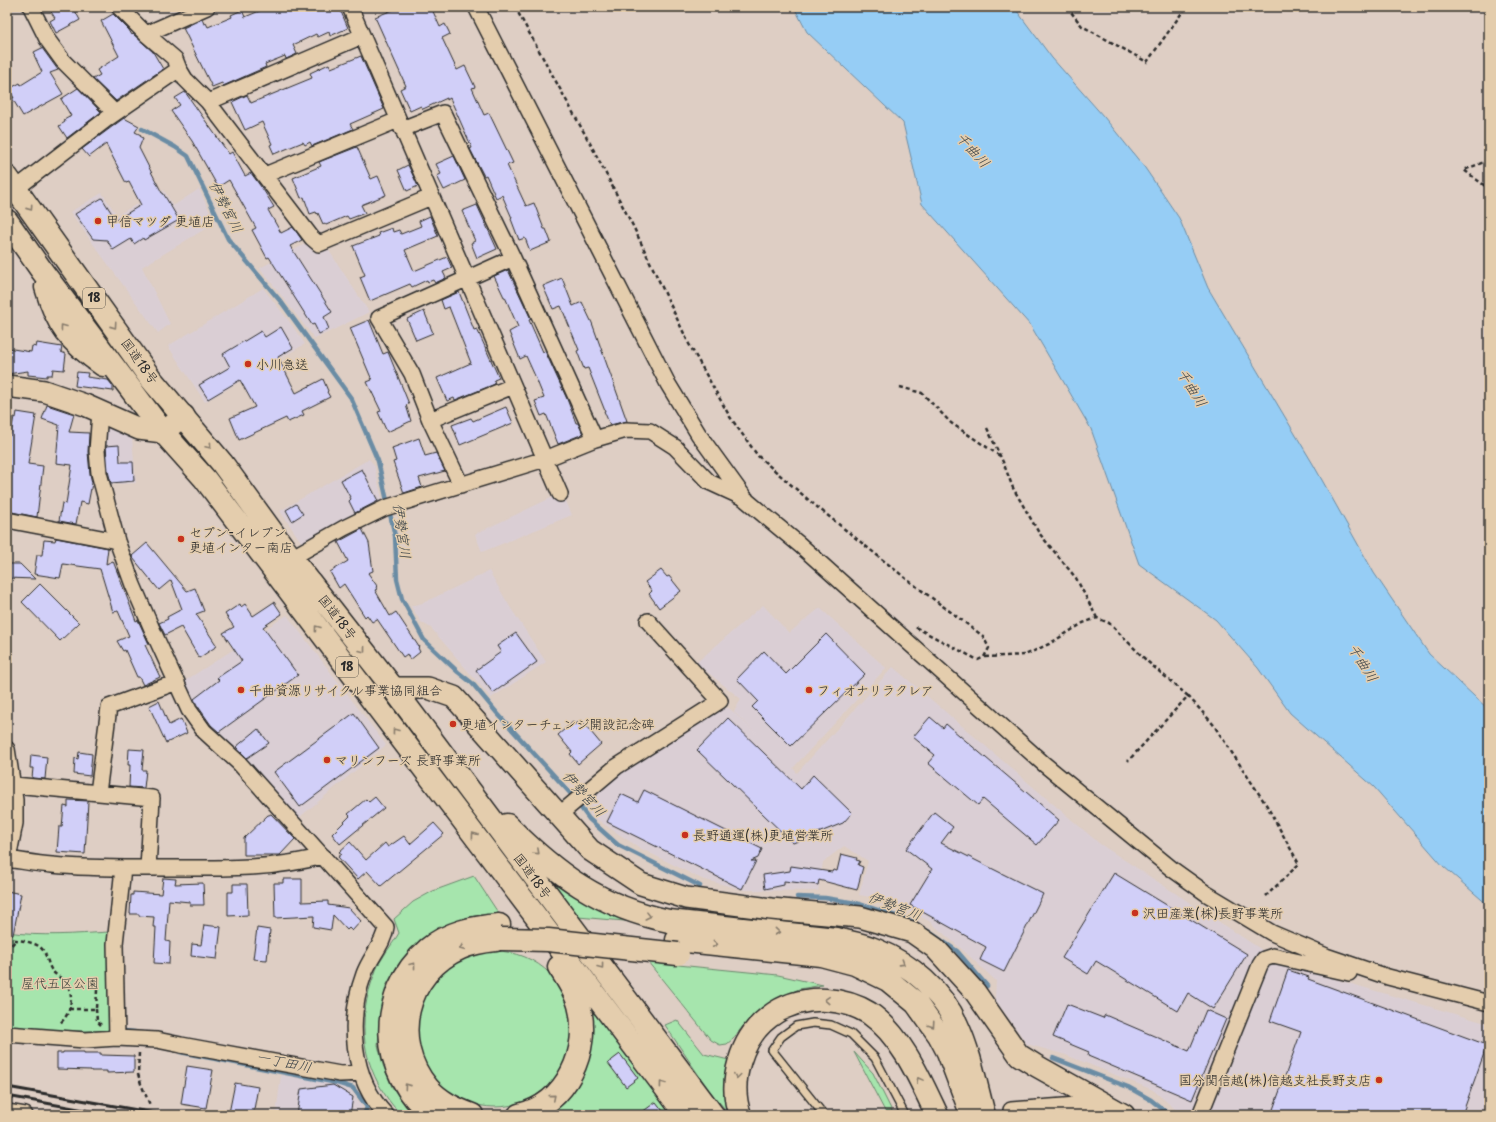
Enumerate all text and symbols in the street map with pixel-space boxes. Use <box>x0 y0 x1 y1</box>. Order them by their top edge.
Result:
water label: 千曲川 <box>952 127 995 172</box>
water label: 伊勢宮川 <box>204 177 249 236</box>
one-way arrow <box>25 204 32 211</box>
place label: 甲信マツダ 更埴店 <box>106 211 214 230</box>
marker: 甲信マツダ 更埴店 <box>93 216 103 226</box>
road number: 18 <box>83 288 105 308</box>
one-way arrow <box>109 321 116 328</box>
one-way arrow <box>60 324 68 331</box>
street label: 国道18号 <box>117 334 164 388</box>
place label: 小川急送 <box>256 354 308 373</box>
marker: 小川急送 <box>243 359 253 369</box>
water label: 千曲川 <box>1172 364 1212 411</box>
one-way arrow <box>204 442 211 449</box>
water label: 伊勢宮川 <box>388 502 417 560</box>
place label: セブン-イレブン 更埴インター南店 <box>189 522 292 556</box>
marker: セブン-イレブン 更埴インター南店 <box>176 534 186 544</box>
street label: 国道18号 <box>315 590 362 643</box>
one-way arrow <box>315 625 322 632</box>
water label: 千曲川 <box>1343 639 1383 686</box>
one-way arrow <box>359 646 366 653</box>
road number: 18 <box>336 657 358 677</box>
place label: 千曲資源リサイクル事業協同組合 <box>249 680 442 699</box>
place label: フィオナリラクレア <box>817 680 934 699</box>
marker: 千曲資源リサイクル事業協同組合 <box>236 685 246 695</box>
marker: フィオナリラクレア <box>804 685 814 695</box>
place label: 更埴インターチェンジ開設記念碑 <box>461 714 654 733</box>
marker: 更埴インターチェンジ開設記念碑 <box>448 719 458 729</box>
one-way arrow <box>393 729 400 736</box>
place label: マリンフーズ 長野事業所 <box>335 750 481 769</box>
marker: マリンフーズ 長野事業所 <box>322 755 332 765</box>
water label: 伊勢宮川 <box>558 766 611 821</box>
place label: 長野通運(株)更埴営業所 <box>693 825 833 844</box>
marker: 長野通運(株)更埴営業所 <box>680 830 690 840</box>
one-way arrow <box>471 833 478 840</box>
one-way arrow <box>532 848 539 855</box>
street label: 国道18号 <box>510 849 557 903</box>
water label: 伊勢宮川 <box>865 886 925 925</box>
place label: 沢田産業(株)長野事業所 <box>1143 903 1283 922</box>
marker: 沢田産業(株)長野事業所 <box>1130 908 1140 918</box>
one-way arrow <box>645 912 651 920</box>
one-way arrow <box>774 927 780 936</box>
one-way arrow <box>712 939 718 948</box>
one-way arrow <box>458 944 465 952</box>
one-way arrow <box>898 958 905 966</box>
one-way arrow <box>596 962 603 969</box>
one-way arrow <box>408 963 415 970</box>
park label: 屋代五区公園 <box>21 973 99 992</box>
one-way arrow <box>824 996 830 1004</box>
one-way arrow <box>927 1021 935 1028</box>
water label: 一丁田川 <box>255 1045 314 1078</box>
place label: 国分関信越(株)信越支社長野支店 <box>1179 1070 1371 1089</box>
one-way arrow <box>733 1072 742 1079</box>
marker: 国分関信越(株)信越支社長野支店 <box>1374 1075 1384 1085</box>
one-way arrow <box>917 1077 924 1084</box>
one-way arrow <box>660 1081 667 1088</box>
one-way arrow <box>405 1084 412 1091</box>
one-way arrow <box>548 1094 556 1101</box>

